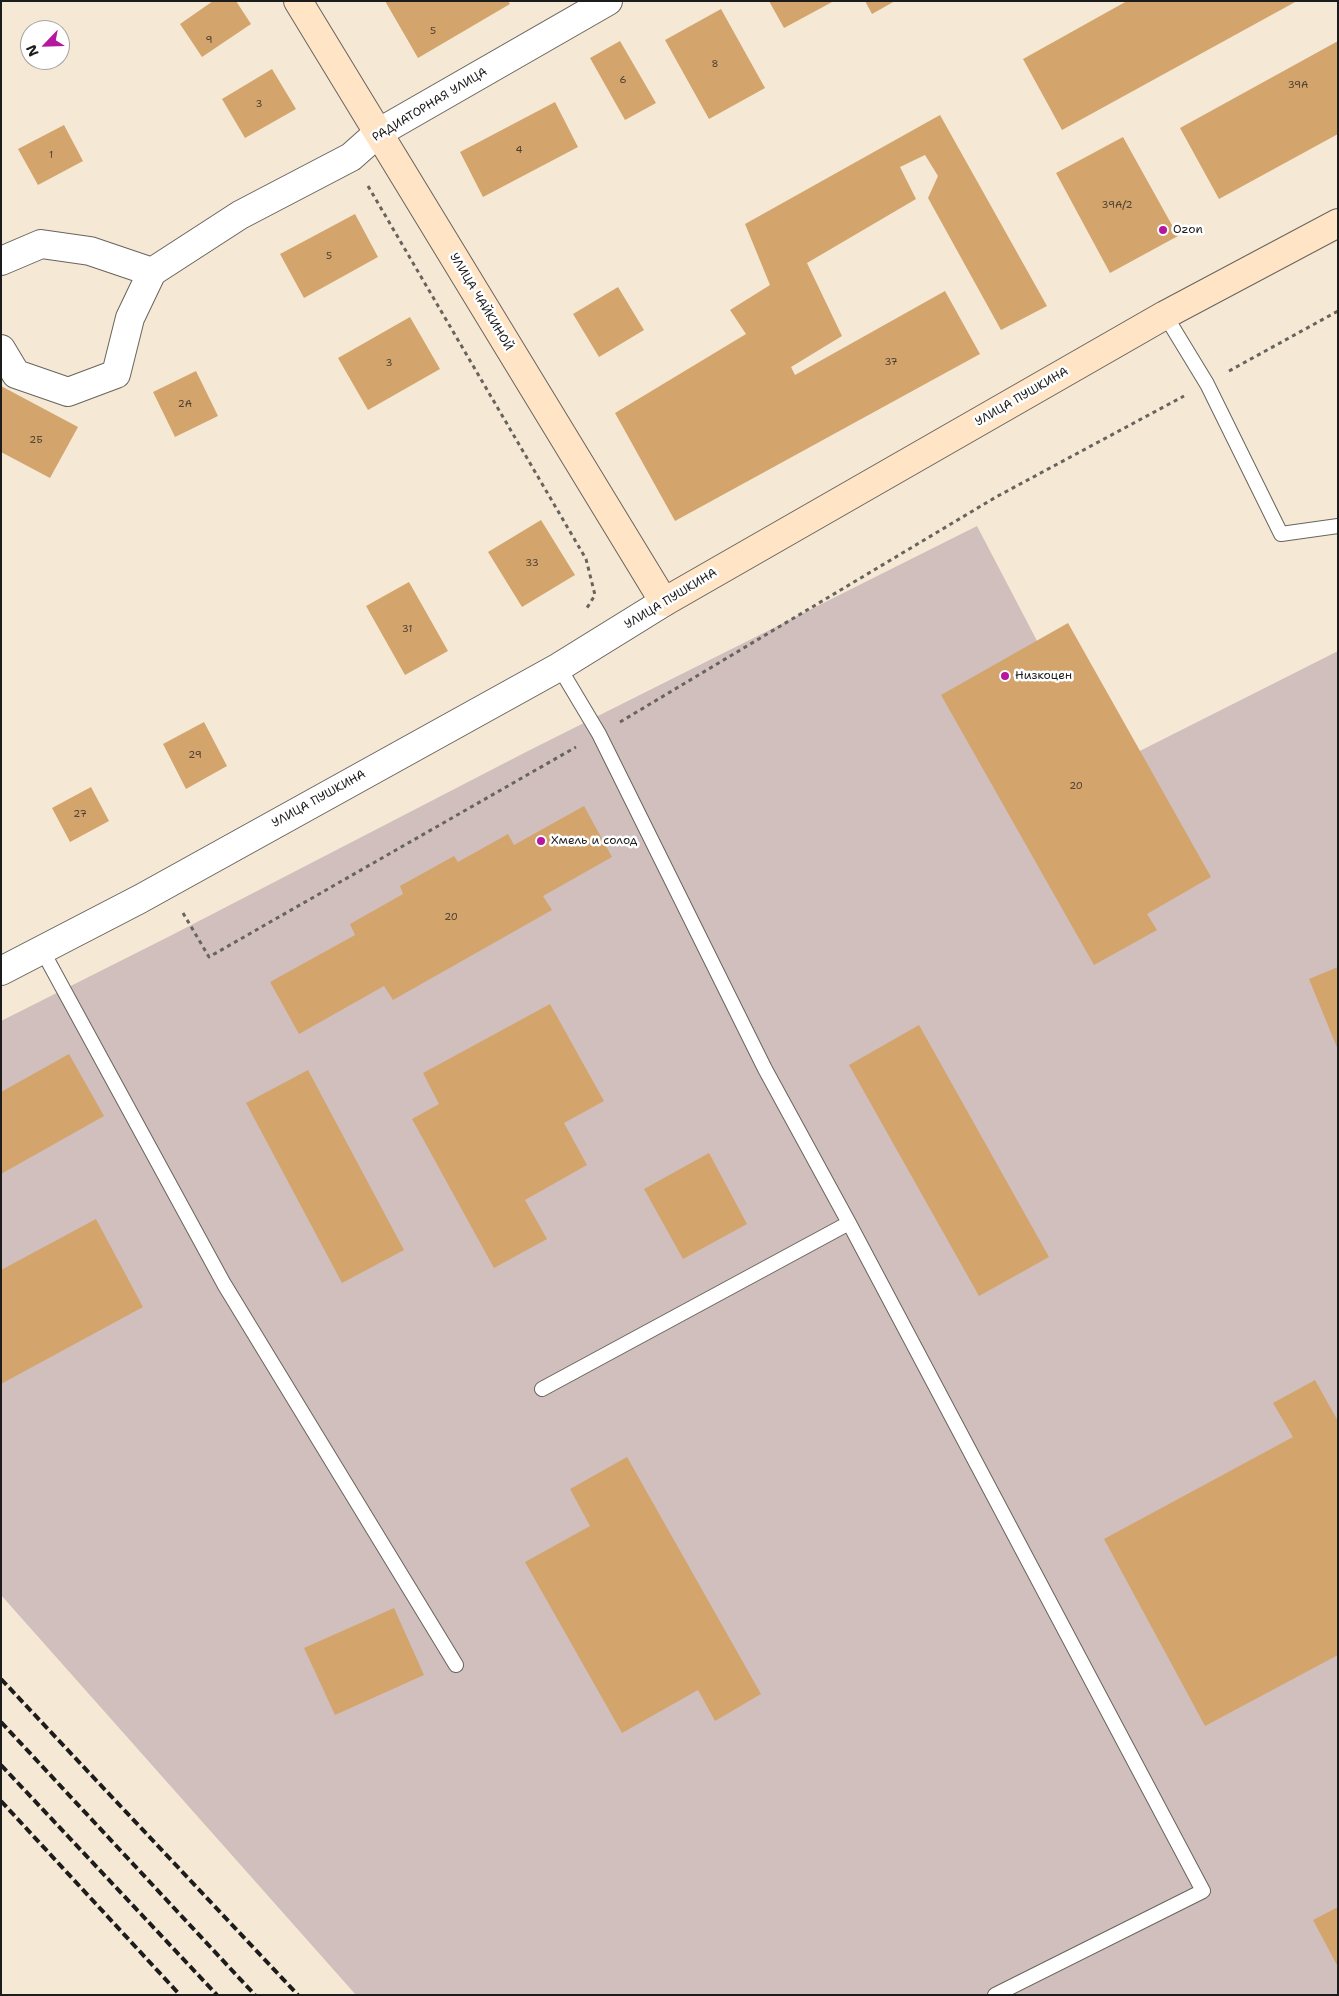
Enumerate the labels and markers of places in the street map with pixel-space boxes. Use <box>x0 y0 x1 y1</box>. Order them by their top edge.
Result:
place label: Ozon <box>1173 223 1203 237</box>
marker: Ozon <box>1157 224 1169 236</box>
place label: Низкоцен <box>1015 669 1072 683</box>
marker: Низкоцен <box>999 670 1011 682</box>
place label: Хмель и солод <box>551 834 637 848</box>
marker: Хмель и солод <box>535 835 547 847</box>

